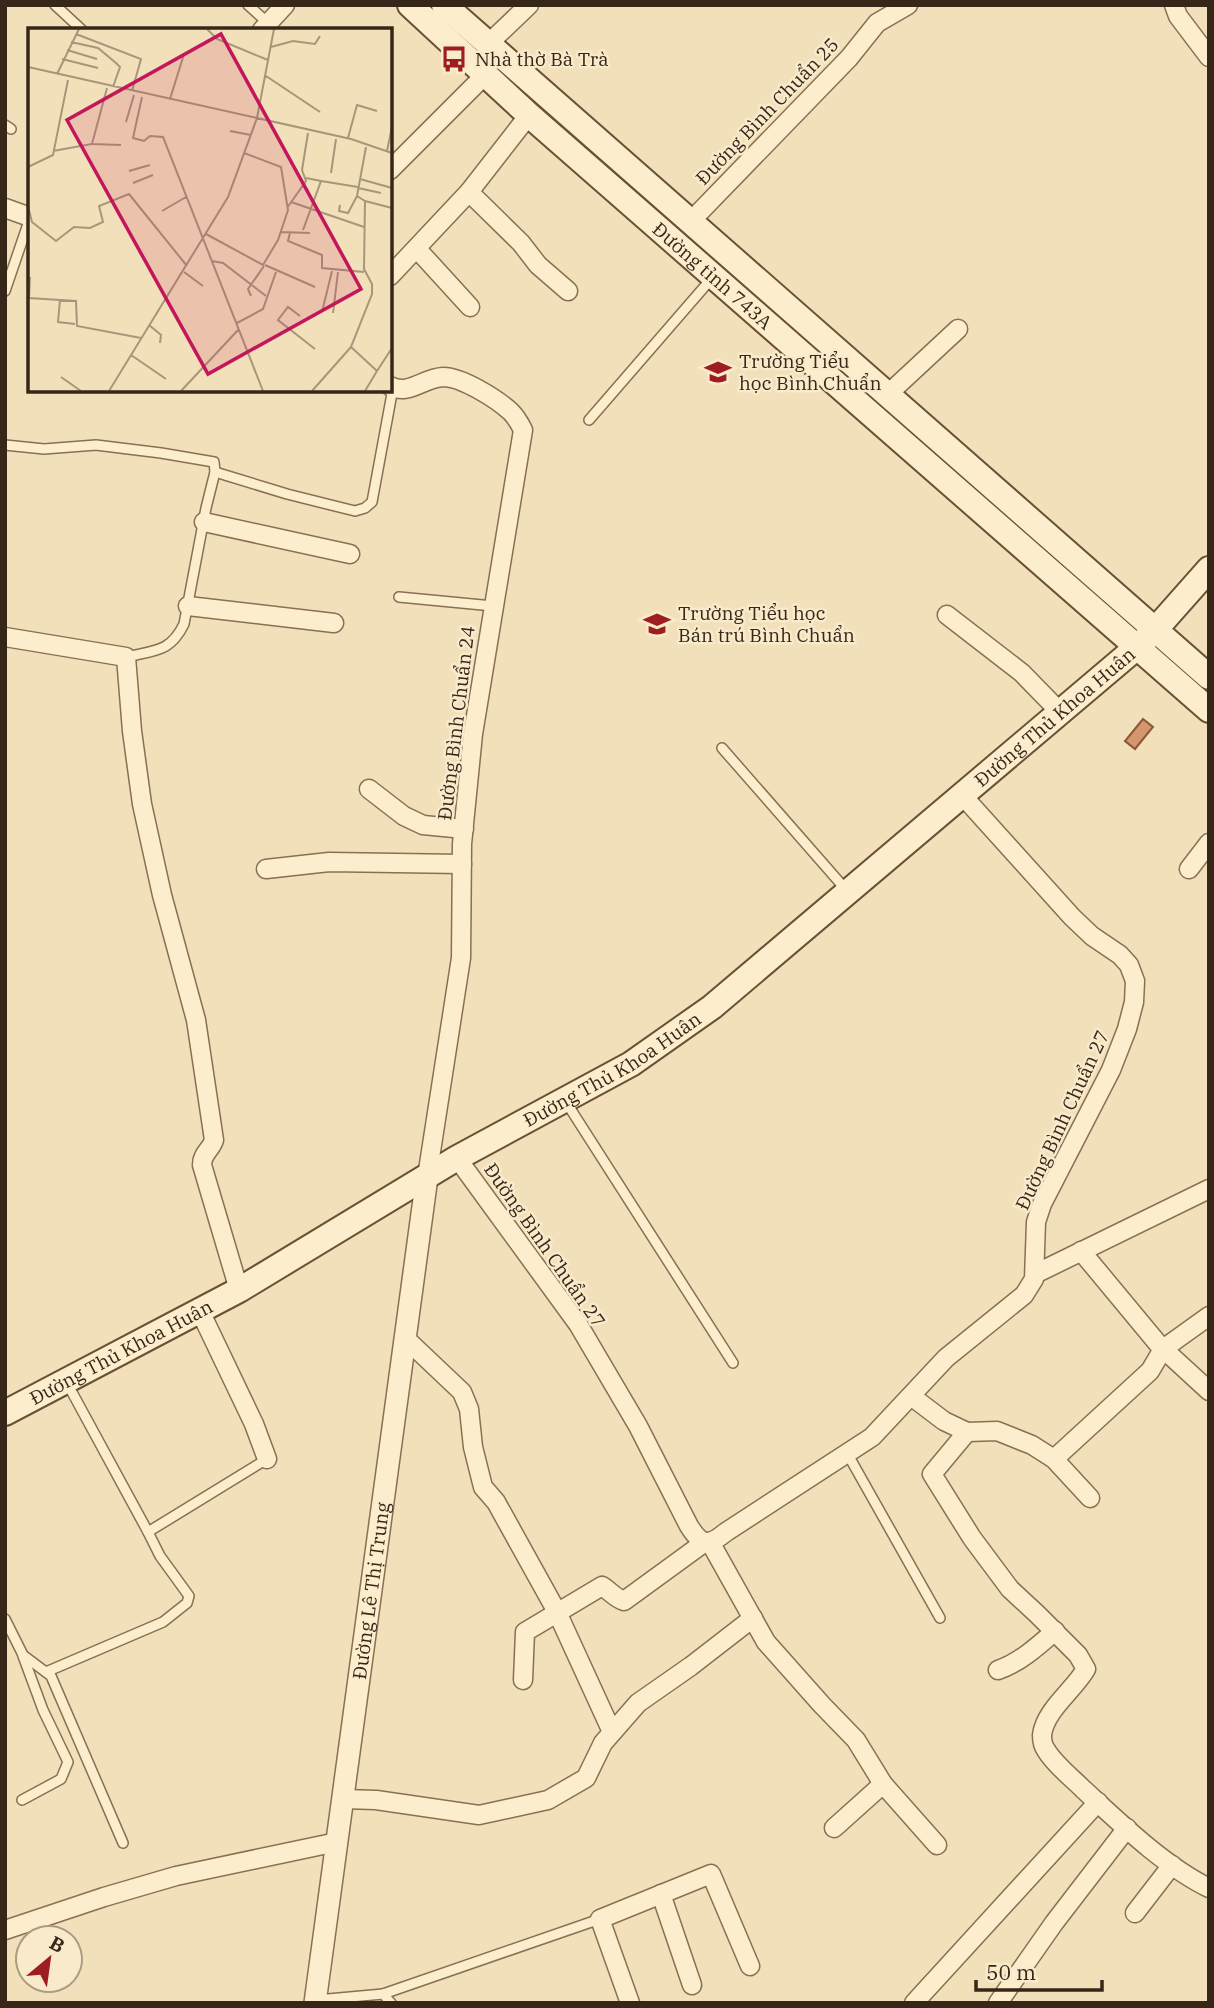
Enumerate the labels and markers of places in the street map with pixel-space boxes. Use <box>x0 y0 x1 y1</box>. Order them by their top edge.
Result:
bus stop icon: Nhà thờ Bà Trà <box>439 44 469 74</box>
place label: Nhà thờ Bà Trà <box>475 47 609 71</box>
place label: Trường Tiểu học Bình Chuẩn <box>739 349 882 395</box>
school or university icon: Trường Tiểu học Bình Chuẩn <box>703 357 733 387</box>
place label: Trường Tiểu học Bán trú Bình Chuẩn <box>678 601 855 647</box>
school or university icon: Trường Tiểu học Bán trú Bình Chuẩn <box>642 609 672 639</box>

